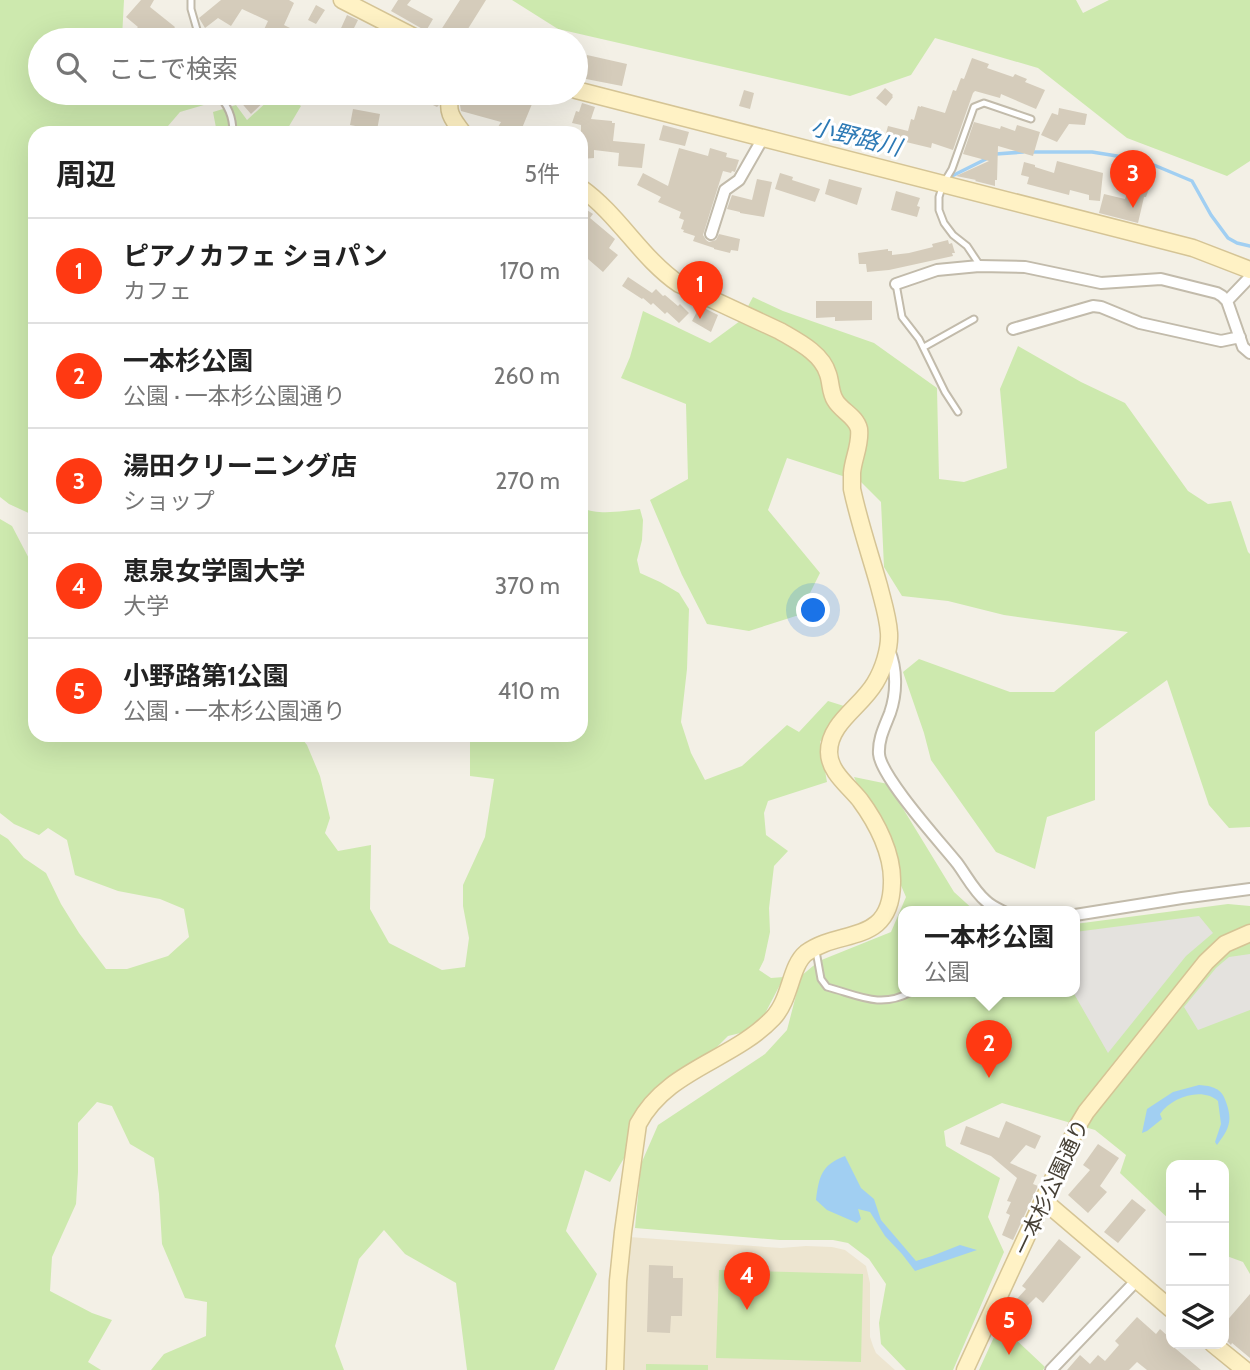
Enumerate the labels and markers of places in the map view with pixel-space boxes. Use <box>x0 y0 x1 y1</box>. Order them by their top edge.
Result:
pin: 3 <box>1110 150 1156 208</box>
pin: 1 <box>677 261 723 319</box>
pin: 2 <box>966 1020 1012 1078</box>
pin: 4 <box>724 1252 770 1310</box>
pin: 5 <box>986 1297 1032 1355</box>

